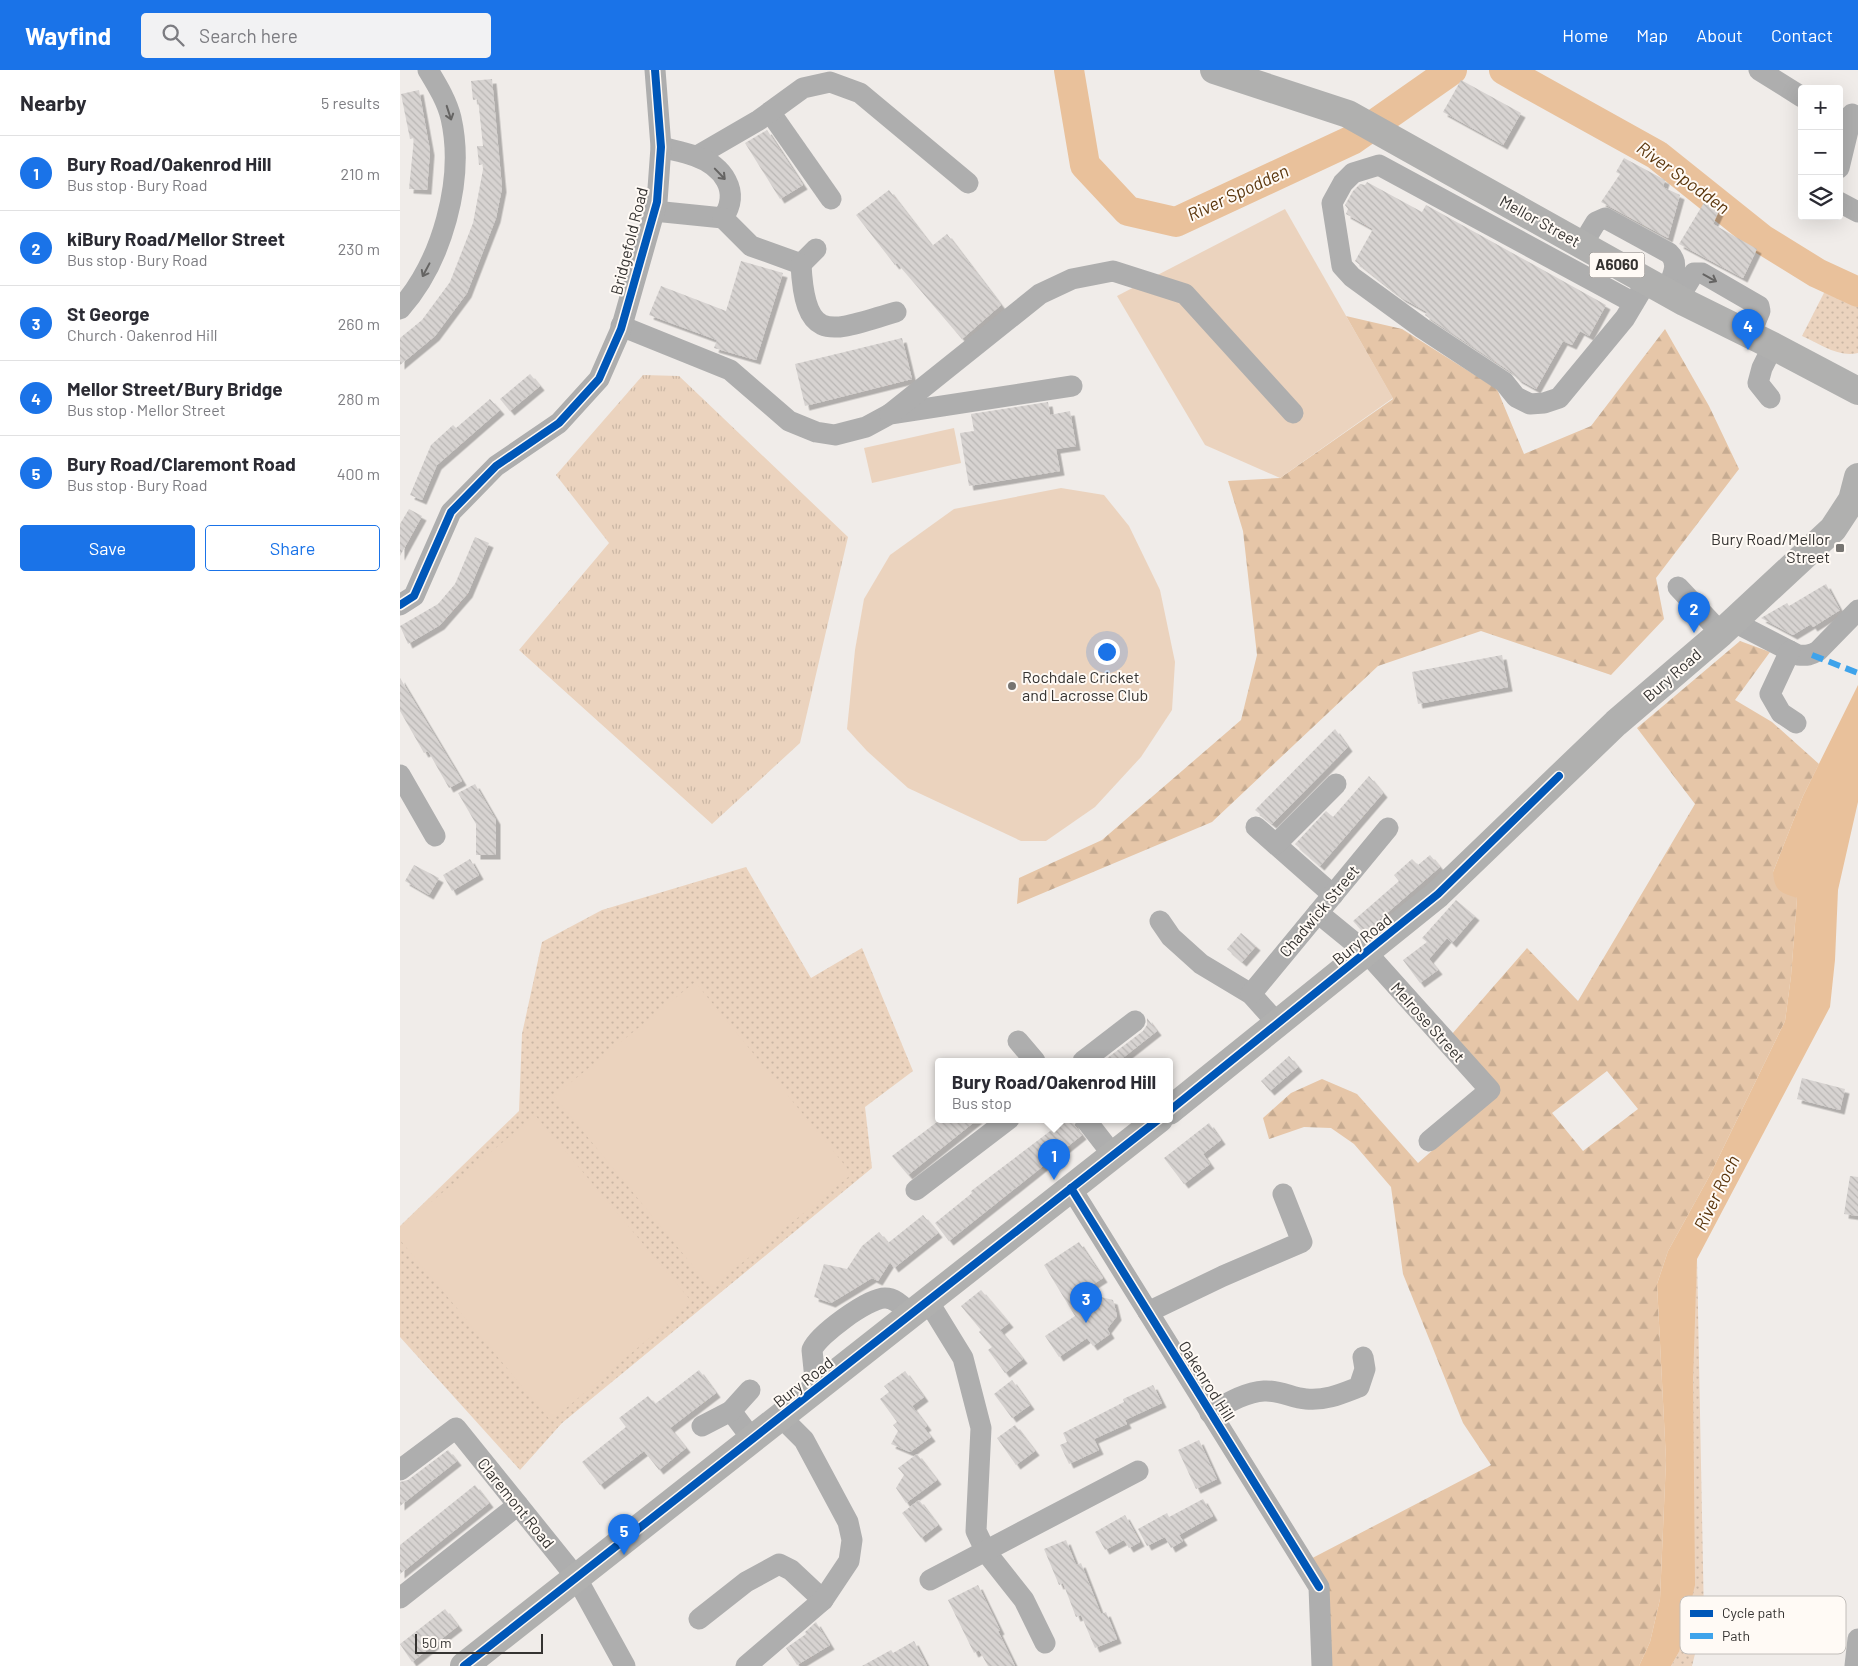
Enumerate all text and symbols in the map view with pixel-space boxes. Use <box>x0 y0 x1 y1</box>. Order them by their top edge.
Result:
search box <box>141 13 491 58</box>
text: Wayfind <box>25 21 111 50</box>
icon: search <box>159 21 187 49</box>
text: Search here <box>199 24 298 47</box>
text: Home <box>1562 24 1608 46</box>
text: Map <box>1636 24 1668 46</box>
text: About <box>1696 24 1743 46</box>
text: Contact <box>1771 24 1833 46</box>
map controls <box>1798 85 1843 220</box>
button: + <box>1798 85 1843 130</box>
text: Nearby <box>20 90 86 115</box>
text: 5 results <box>321 93 380 112</box>
one-way arrow <box>445 105 454 121</box>
button: − <box>1798 130 1843 175</box>
water label: River Spodden <box>1633 136 1734 218</box>
text: Bury Road/Oakenrod Hill <box>67 152 271 175</box>
water label: River Spodden <box>1183 159 1292 225</box>
text: 1 <box>33 164 39 183</box>
text: 210 m <box>341 164 380 183</box>
one-way arrow <box>714 167 726 180</box>
text: Bus stop · Bury Road <box>67 175 207 194</box>
button: layers <box>1798 175 1843 220</box>
street label: Bridgefold Road <box>606 185 651 297</box>
street label: Mellor Street <box>1497 191 1584 250</box>
text: kiBury Road/Mellor Street <box>67 227 285 250</box>
text: 2 <box>32 239 40 258</box>
text: 230 m <box>338 239 380 258</box>
text: Bus stop · Bury Road <box>67 250 207 269</box>
road number: A6060 <box>1590 252 1644 278</box>
one-way arrow <box>421 262 430 277</box>
one-way arrow <box>1703 273 1718 283</box>
text: St George <box>67 302 150 325</box>
pin: 4 <box>1732 309 1764 350</box>
text: 3 <box>32 314 40 333</box>
text: 260 m <box>338 314 380 333</box>
text: Church · Oakenrod Hill <box>67 325 218 344</box>
text: Mellor Street/Bury Bridge <box>67 377 283 400</box>
text: 4 <box>31 389 41 408</box>
text: 280 m <box>338 389 380 408</box>
text: Bus stop · Mellor Street <box>67 400 226 419</box>
text: Bury Road/Claremont Road <box>67 452 296 475</box>
text: 5 <box>32 464 40 483</box>
text: 400 m <box>337 464 380 483</box>
text: Bus stop · Bury Road <box>67 475 207 494</box>
button: Save <box>20 525 195 571</box>
button: Share <box>205 525 380 571</box>
place label: Bury Road/Mellor Street <box>1711 529 1830 566</box>
marker: Bury Road/Mellor Street <box>1834 542 1846 554</box>
pin: 2 <box>1678 592 1710 633</box>
your location <box>1094 639 1120 665</box>
street label: Bury Road <box>1639 644 1705 705</box>
place label: Rochdale Cricket and Lacrosse Club <box>1022 667 1148 704</box>
marker: Rochdale Cricket and Lacrosse Club <box>1006 680 1018 692</box>
street label: Chadwick Street <box>1275 861 1363 960</box>
street label: Bury Road <box>1328 909 1395 968</box>
street label: Melrose Street <box>1387 978 1469 1066</box>
popup <box>935 1058 1173 1123</box>
text: Bury Road/Oakenrod Hill <box>952 1070 1156 1093</box>
text: Bus stop <box>952 1093 1012 1112</box>
pin: 1 <box>1038 1139 1070 1180</box>
water label: River Roch <box>1688 1151 1744 1234</box>
pin: 3 <box>1070 1282 1102 1323</box>
street label: Oakenrod Hill <box>1175 1337 1240 1424</box>
street label: Bury Road <box>769 1352 836 1411</box>
street label: Claremont Road <box>474 1454 559 1552</box>
pin: 5 <box>608 1514 640 1555</box>
legend <box>1680 1596 1846 1654</box>
text: Cycle path <box>1722 1604 1785 1621</box>
text: Path <box>1722 1627 1750 1644</box>
scale bar <box>415 1631 542 1654</box>
text: 50 m <box>422 1634 451 1651</box>

